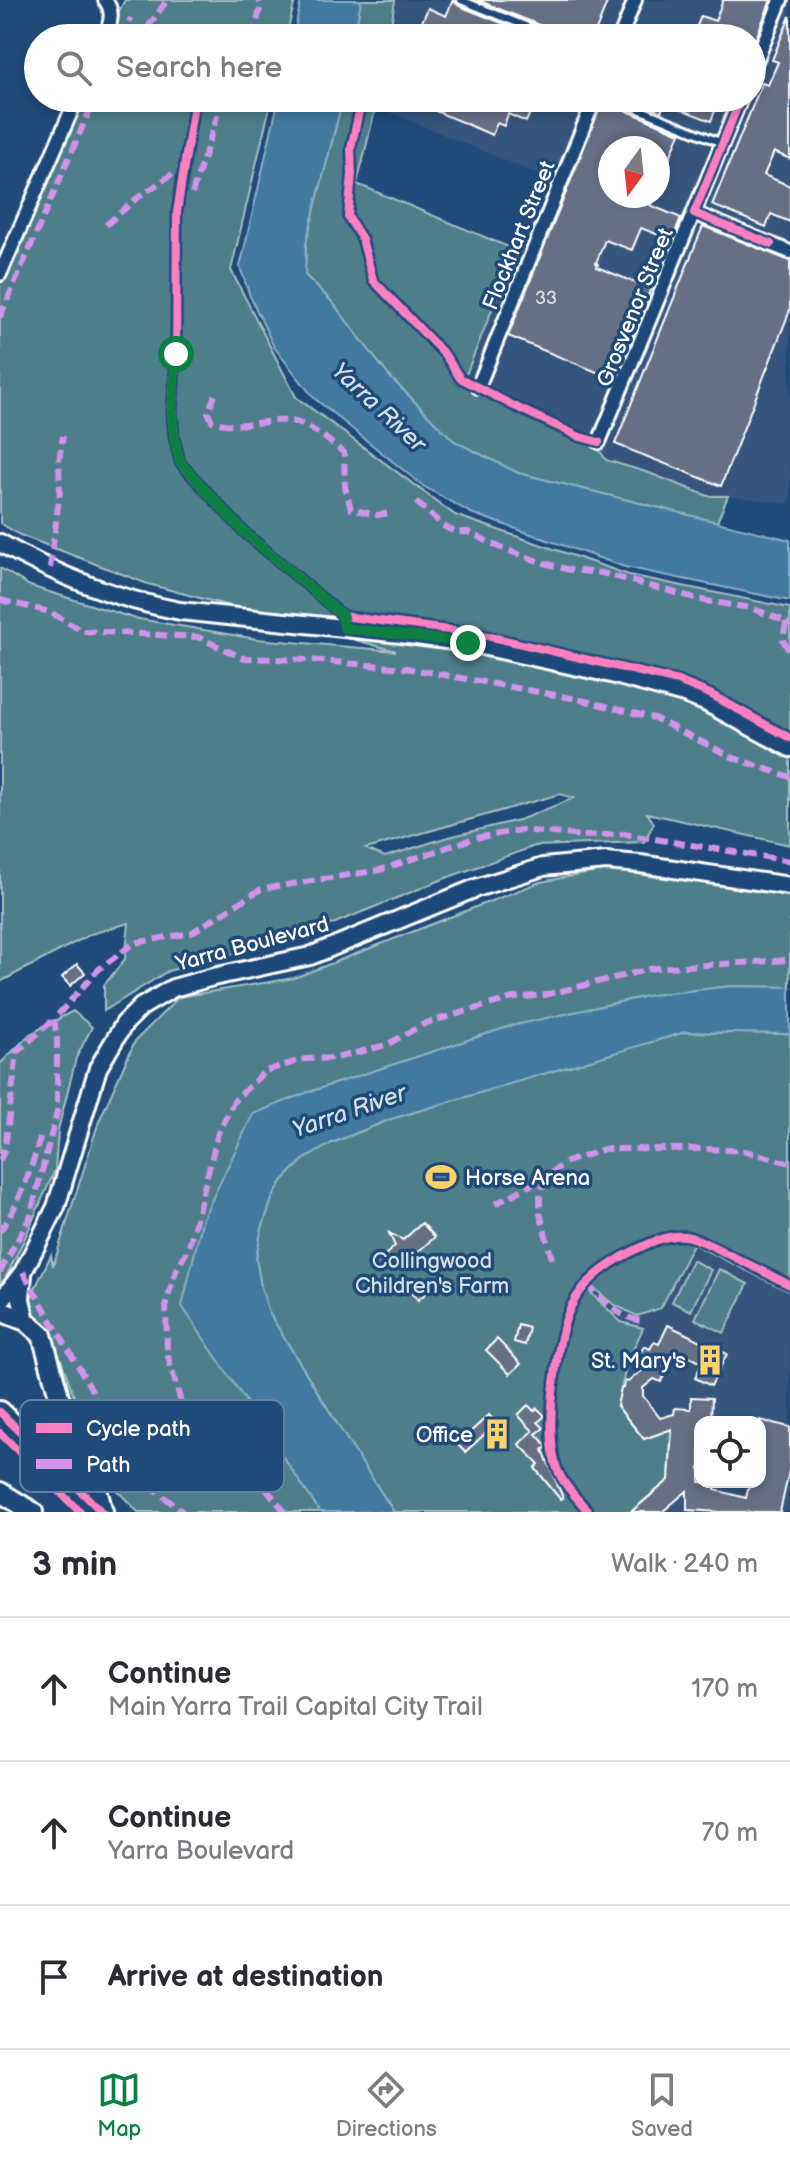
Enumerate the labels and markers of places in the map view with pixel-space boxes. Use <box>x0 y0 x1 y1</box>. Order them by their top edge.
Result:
sports icon: Horse Arena <box>424 1160 458 1194</box>
place label: Horse Arena <box>465 1165 590 1192</box>
building icon: St. Mary's <box>693 1343 727 1377</box>
place label: St. Mary's <box>591 1348 686 1375</box>
building icon: Office <box>480 1417 514 1451</box>
place label: Office <box>416 1422 473 1449</box>

